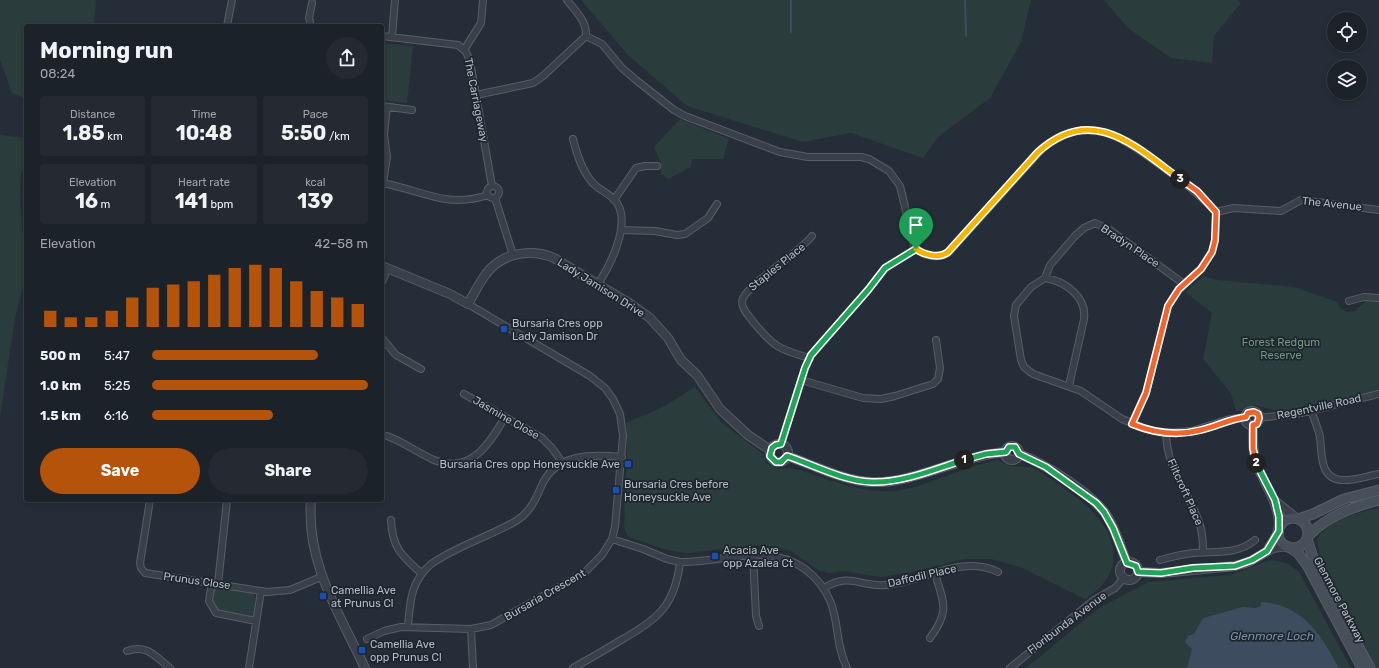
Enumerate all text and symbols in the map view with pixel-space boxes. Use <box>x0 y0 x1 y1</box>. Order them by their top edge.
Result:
map controls <box>1327 12 1367 100</box>
button: locate <box>1327 12 1367 52</box>
text: Morning run <box>40 37 173 64</box>
button: share <box>326 37 368 79</box>
street label: The Carriageway <box>461 57 491 143</box>
button: layers <box>1327 60 1367 100</box>
text: 08:24 <box>40 66 75 81</box>
text: Distance <box>70 108 115 121</box>
text: Time <box>192 108 216 121</box>
text: Pace <box>303 108 328 121</box>
text: 1.85 <box>63 121 105 145</box>
text: 10:48 <box>176 121 232 145</box>
text: 5:50 <box>281 121 326 145</box>
text: km <box>105 130 123 143</box>
text: /km <box>326 130 350 143</box>
pin: 3 <box>1170 169 1190 189</box>
text: 3 <box>1176 172 1184 185</box>
text: Elevation <box>69 176 116 189</box>
text: Heart rate <box>178 176 230 189</box>
text: kcal <box>305 176 325 189</box>
text: 16 <box>75 189 98 213</box>
text: 141 <box>175 189 208 213</box>
text: 139 <box>297 189 333 213</box>
street label: The Avenue <box>1302 194 1362 214</box>
text: m <box>98 198 110 211</box>
text: bpm <box>208 198 233 211</box>
pin <box>899 208 933 249</box>
icon: arrive <box>905 214 927 236</box>
street label: Bradyn Place <box>1098 222 1162 270</box>
text: Elevation <box>40 236 96 251</box>
text: 42–58 m <box>315 236 368 251</box>
street label: Staples Place <box>746 240 808 294</box>
street label: Lady Jamison Drive <box>555 256 647 320</box>
place label: Bursaria Cres opp Lady Jamison Dr <box>512 317 603 343</box>
marker: Bursaria Cres opp Lady Jamison Dr <box>499 324 509 334</box>
park label: Forest Redgum Reserve <box>1242 336 1320 362</box>
text: 500 m <box>40 348 81 363</box>
text: 5:47 <box>104 348 130 363</box>
text: 1.0 km <box>40 378 81 393</box>
text: 5:25 <box>104 378 130 393</box>
street label: Regentville Road <box>1276 392 1362 422</box>
street label: Jasmine Close <box>470 394 542 442</box>
text: 1.5 km <box>40 408 81 423</box>
text: 6:16 <box>104 408 129 423</box>
button: Save <box>40 448 200 494</box>
button: Share <box>208 448 368 494</box>
pin: 1 <box>954 450 974 470</box>
text: 1 <box>961 453 967 466</box>
pin: 2 <box>1246 453 1266 473</box>
text: 2 <box>1252 456 1260 469</box>
street label: Flitcroft Place <box>1164 457 1206 527</box>
place label: Bursaria Cres opp Honeysuckle Ave <box>440 458 620 471</box>
marker: Bursaria Cres opp Honeysuckle Ave <box>623 459 633 469</box>
place label: Bursaria Cres before Honeysuckle Ave <box>624 478 729 504</box>
marker: Bursaria Cres before Honeysuckle Ave <box>611 485 621 495</box>
place label: Acacia Ave opp Azalea Ct <box>723 544 794 570</box>
marker: Acacia Ave opp Azalea Ct <box>710 551 720 561</box>
street label: Glenmore Parkway <box>1311 555 1367 645</box>
street label: Daffodil Place <box>886 562 958 590</box>
street label: Bursaria Crescent <box>502 566 589 624</box>
street label: Prunus Close <box>163 570 231 592</box>
place label: Camellia Ave at Prunus Cl <box>331 584 396 610</box>
street label: Floribunda Avenue <box>1025 589 1109 657</box>
marker: Camellia Ave at Prunus Cl <box>318 591 328 601</box>
water label: Glenmore Loch <box>1230 629 1314 643</box>
place label: Camellia Ave opp Prunus Cl <box>370 638 442 664</box>
marker: Camellia Ave opp Prunus Cl <box>357 645 367 655</box>

